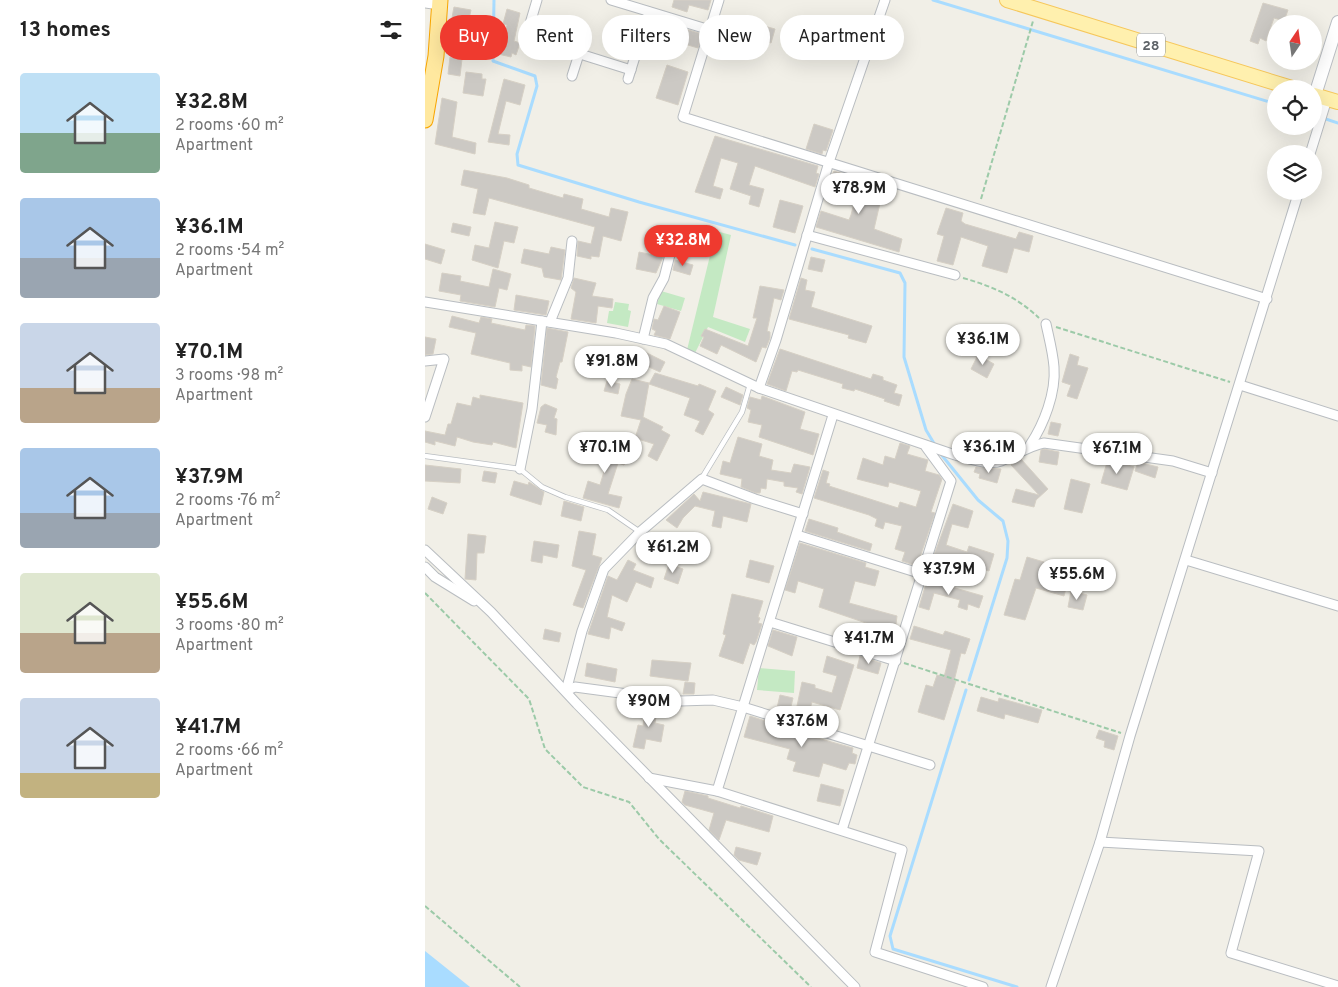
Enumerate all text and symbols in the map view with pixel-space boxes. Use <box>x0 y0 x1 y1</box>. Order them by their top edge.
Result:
chip: Buy <box>440 15 508 60</box>
chip: Rent <box>518 15 592 60</box>
chip: Filters <box>602 15 689 60</box>
chip: New <box>699 15 770 60</box>
chip: Apartment <box>780 15 904 60</box>
north arrow <box>1267 15 1323 70</box>
map controls <box>1267 15 1322 200</box>
icon: filters <box>377 16 405 44</box>
text: 13 homes <box>20 17 111 44</box>
road number: 28 <box>1137 34 1165 56</box>
button: locate <box>1267 80 1322 135</box>
text: ¥32.8M <box>175 89 248 116</box>
icon: home <box>60 93 120 153</box>
text: 2 rooms · 60 m² <box>175 116 284 136</box>
text: Apartment <box>175 136 253 156</box>
button: layers <box>1267 145 1322 200</box>
pin: ¥78.9M <box>818 172 900 215</box>
text: ¥78.9M <box>832 179 886 199</box>
text: ¥36.1M <box>175 214 244 241</box>
icon: home <box>60 218 120 278</box>
pin: ¥32.8M <box>642 224 724 267</box>
text: ¥32.8M <box>655 231 711 251</box>
text: 2 rooms · 54 m² <box>175 241 284 261</box>
text: Apartment <box>175 261 253 281</box>
pin: ¥36.1M <box>942 324 1024 366</box>
text: ¥36.1M <box>957 330 1009 350</box>
text: ¥70.1M <box>175 339 243 366</box>
icon: home <box>60 343 120 403</box>
pin: ¥91.8M <box>571 346 653 388</box>
text: ¥91.8M <box>586 352 638 372</box>
text: 3 rooms · 98 m² <box>175 366 283 386</box>
text: Apartment <box>175 386 253 406</box>
pin: ¥70.1M <box>564 432 646 474</box>
pin: ¥36.1M <box>948 432 1030 474</box>
pin: ¥67.1M <box>1076 432 1158 475</box>
text: ¥70.1M <box>579 438 631 458</box>
text: ¥36.1M <box>963 438 1015 458</box>
text: ¥67.1M <box>1092 439 1142 459</box>
text: ¥37.9M <box>175 464 244 491</box>
icon: home <box>60 468 120 528</box>
text: 2 rooms · 76 m² <box>175 491 281 511</box>
text: Apartment <box>175 511 253 531</box>
pin: ¥61.2M <box>632 532 714 574</box>
text: ¥61.2M <box>647 538 699 558</box>
pin: ¥37.9M <box>908 554 990 596</box>
pin: ¥55.6M <box>1036 558 1118 601</box>
text: ¥37.9M <box>923 560 975 580</box>
text: ¥55.6M <box>1049 565 1105 585</box>
text: ¥55.6M <box>175 589 248 616</box>
icon: home <box>60 593 120 653</box>
text: 3 rooms · 80 m² <box>175 616 284 636</box>
pin: ¥41.7M <box>828 622 910 665</box>
text: ¥41.7M <box>844 629 894 649</box>
text: Apartment <box>175 636 253 656</box>
pin: ¥90M <box>619 686 679 728</box>
text: ¥90M <box>627 692 671 712</box>
pin: ¥37.6M <box>761 706 843 748</box>
text: ¥37.6M <box>776 712 828 732</box>
text: ¥41.7M <box>175 714 241 741</box>
icon: home <box>60 718 120 778</box>
text: 2 rooms · 66 m² <box>175 741 283 761</box>
text: Apartment <box>175 761 253 781</box>

